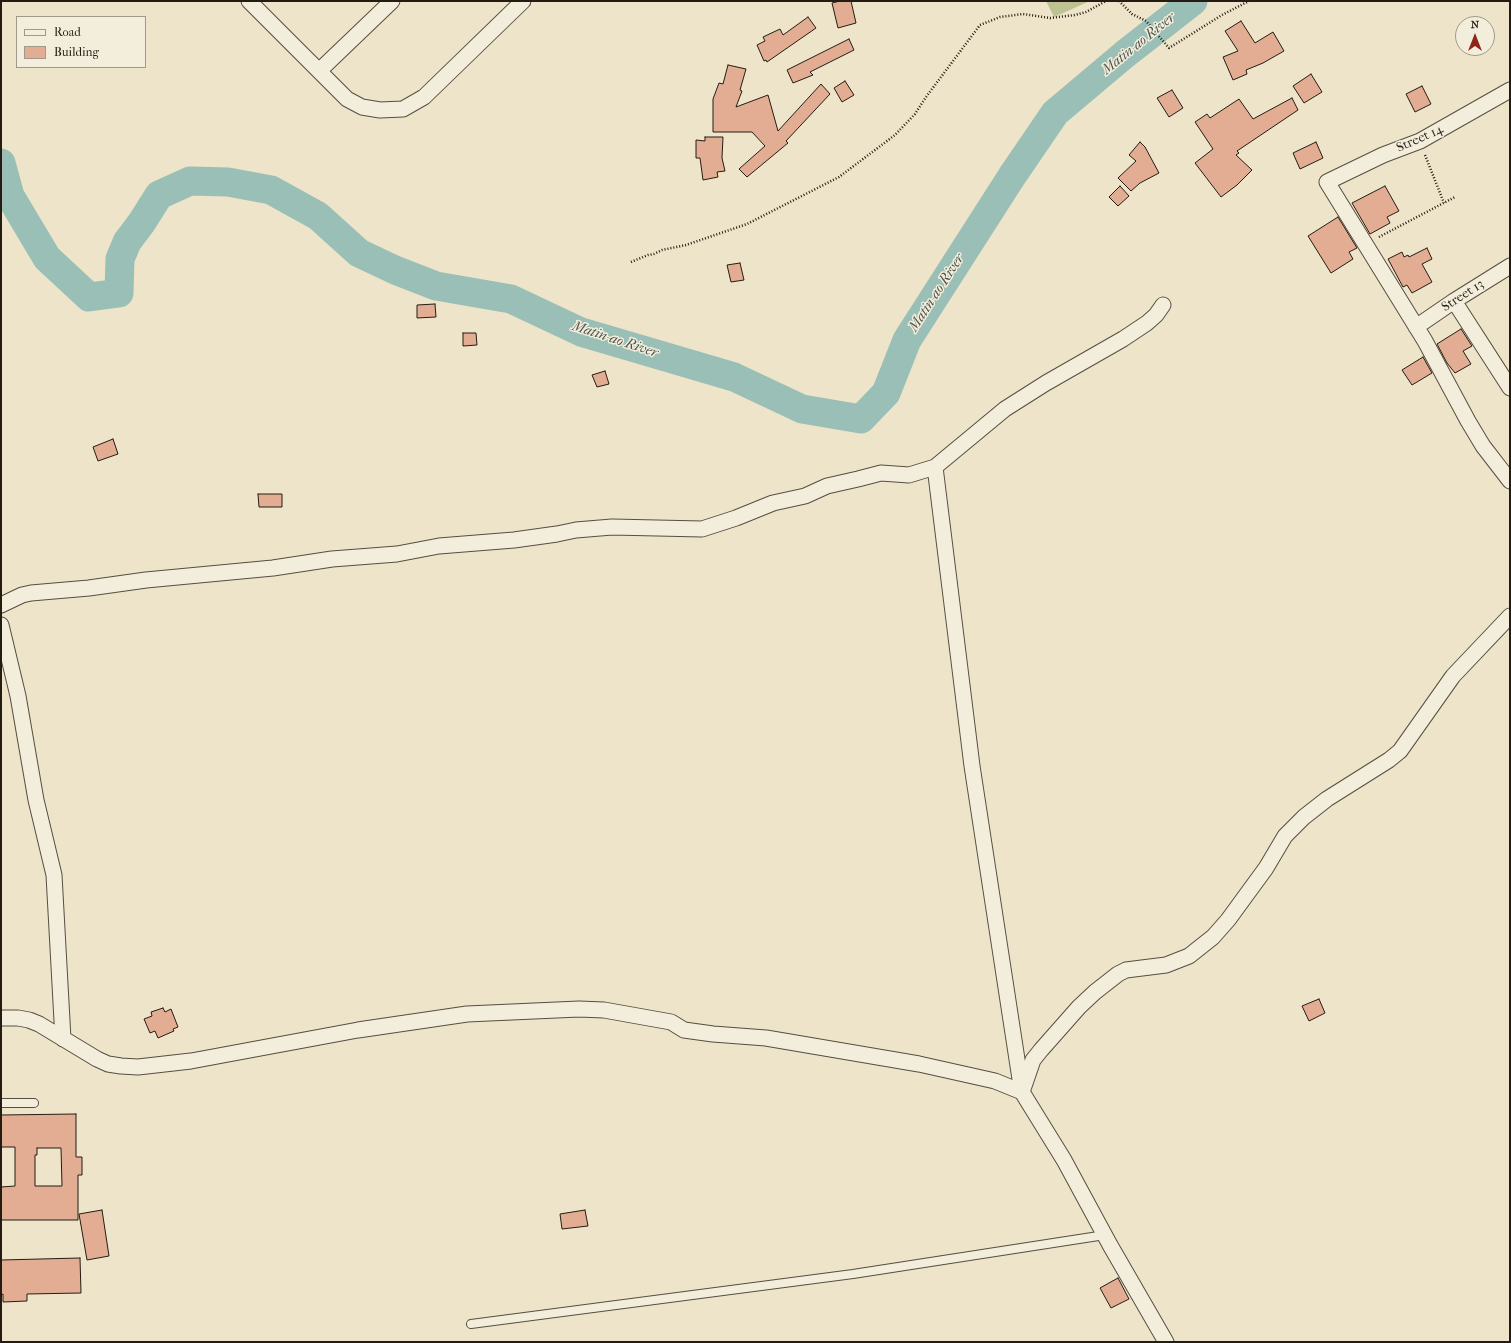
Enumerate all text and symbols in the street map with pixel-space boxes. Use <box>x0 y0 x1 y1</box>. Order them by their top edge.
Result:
water label: Matin-ao River <box>1099 9 1179 79</box>
legend <box>16 16 146 68</box>
north arrow <box>1455 16 1495 56</box>
text: N <box>1471 18 1479 31</box>
text: Road <box>54 25 81 39</box>
text: Building <box>54 45 99 59</box>
street label: Street 14 <box>1394 122 1446 156</box>
water label: Matin-ao River <box>906 251 968 335</box>
street label: Street 13 <box>1439 277 1487 315</box>
water label: Matin-ao River <box>570 318 660 362</box>

